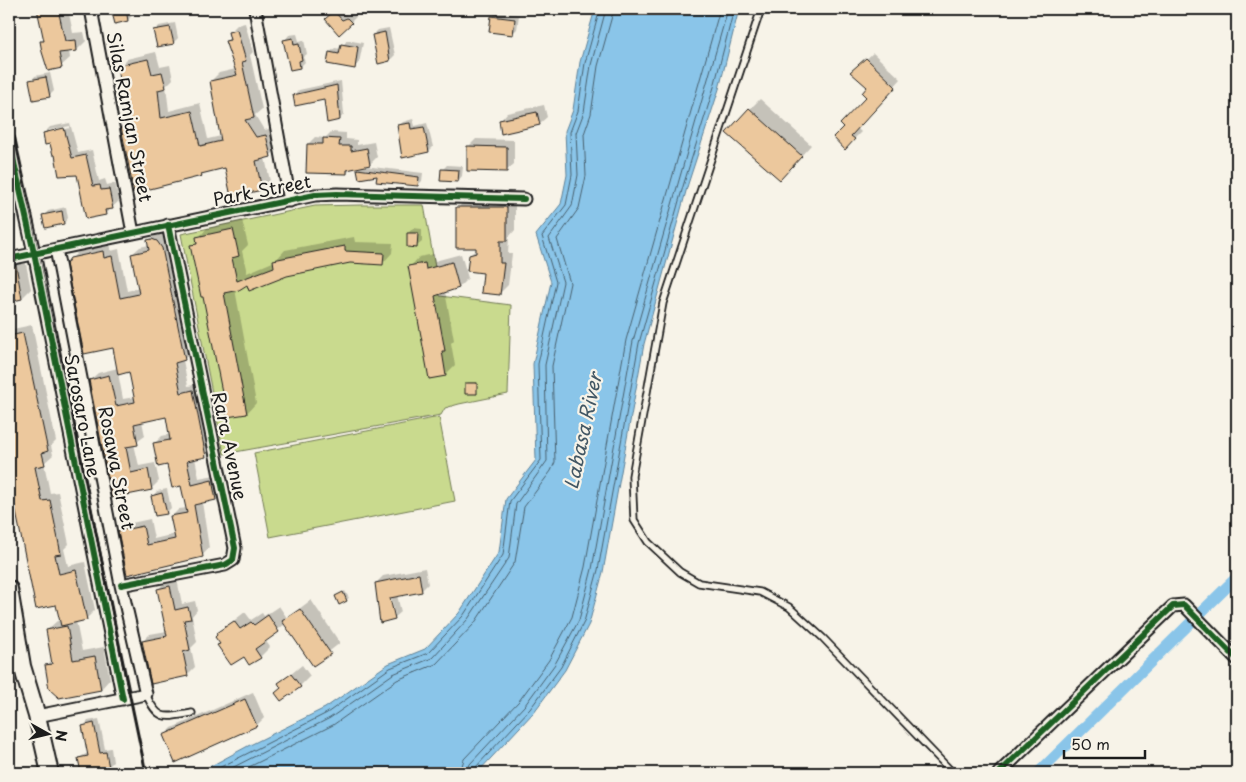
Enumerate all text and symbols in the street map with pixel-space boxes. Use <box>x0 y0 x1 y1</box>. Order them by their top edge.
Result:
street label: Silas Ramjan Street <box>101 29 160 204</box>
street label: Park Street <box>210 167 313 212</box>
street label: Sarosaro Lane <box>58 352 109 480</box>
water label: Labasa River <box>556 368 608 491</box>
street label: Rara Avenue <box>206 389 255 503</box>
street label: Rosawa Street <box>92 404 143 532</box>
north arrow <box>22 710 72 760</box>
scale bar <box>1064 727 1145 759</box>
text: N <box>50 729 73 743</box>
text: 50 m <box>1071 732 1110 755</box>

